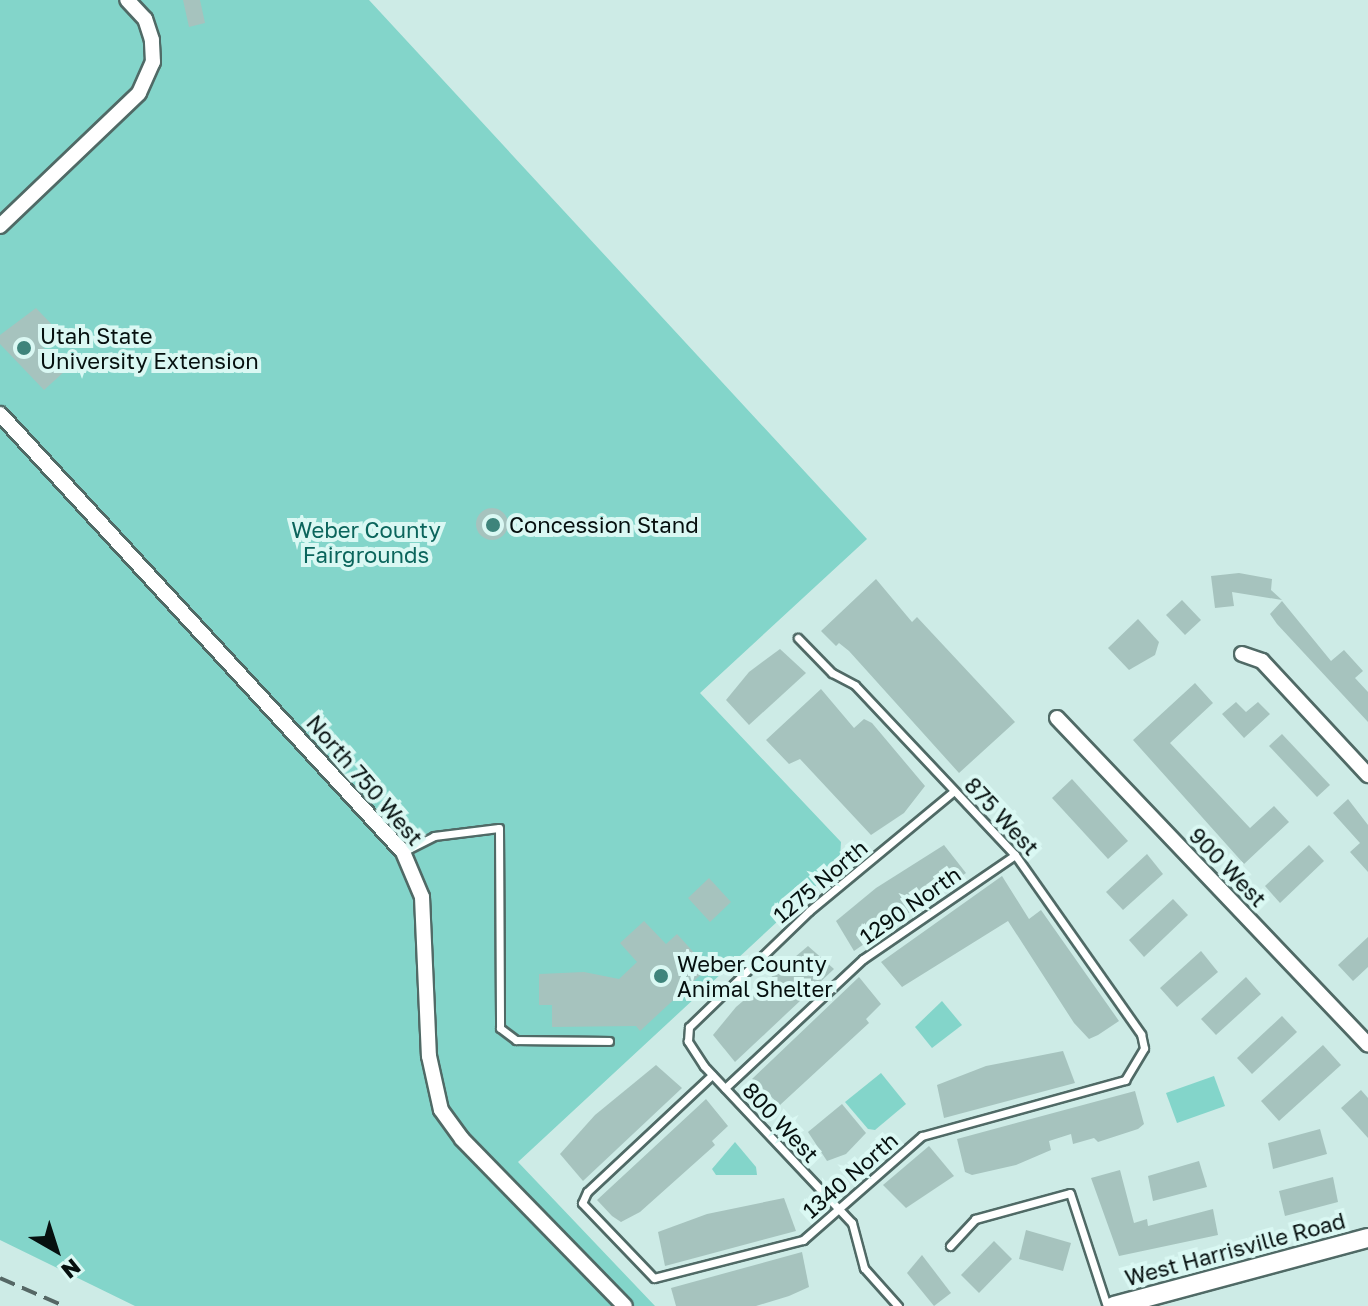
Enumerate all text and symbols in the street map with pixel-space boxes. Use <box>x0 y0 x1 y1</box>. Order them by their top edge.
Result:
place label: Utah State University Extension <box>40 322 259 374</box>
marker: Utah State University Extension <box>15 339 33 357</box>
place label: Concession Stand <box>509 512 699 538</box>
park label: Weber County Fairgrounds <box>291 516 441 568</box>
marker: Concession Stand <box>484 516 502 534</box>
street label: North 750 West <box>301 710 429 850</box>
street label: 875 West <box>959 772 1045 860</box>
street label: 900 West <box>1184 822 1272 912</box>
street label: 1275 North <box>768 834 872 928</box>
street label: 1290 North <box>854 861 966 949</box>
place label: Weber County Animal Shelter <box>677 950 833 1002</box>
marker: Weber County Animal Shelter <box>652 967 670 985</box>
street label: 800 West <box>737 1077 825 1167</box>
street label: 1340 North <box>797 1127 903 1223</box>
street label: West Harrisville Road <box>1122 1207 1348 1291</box>
north arrow <box>16 1210 96 1290</box>
text: N <box>56 1253 86 1285</box>

